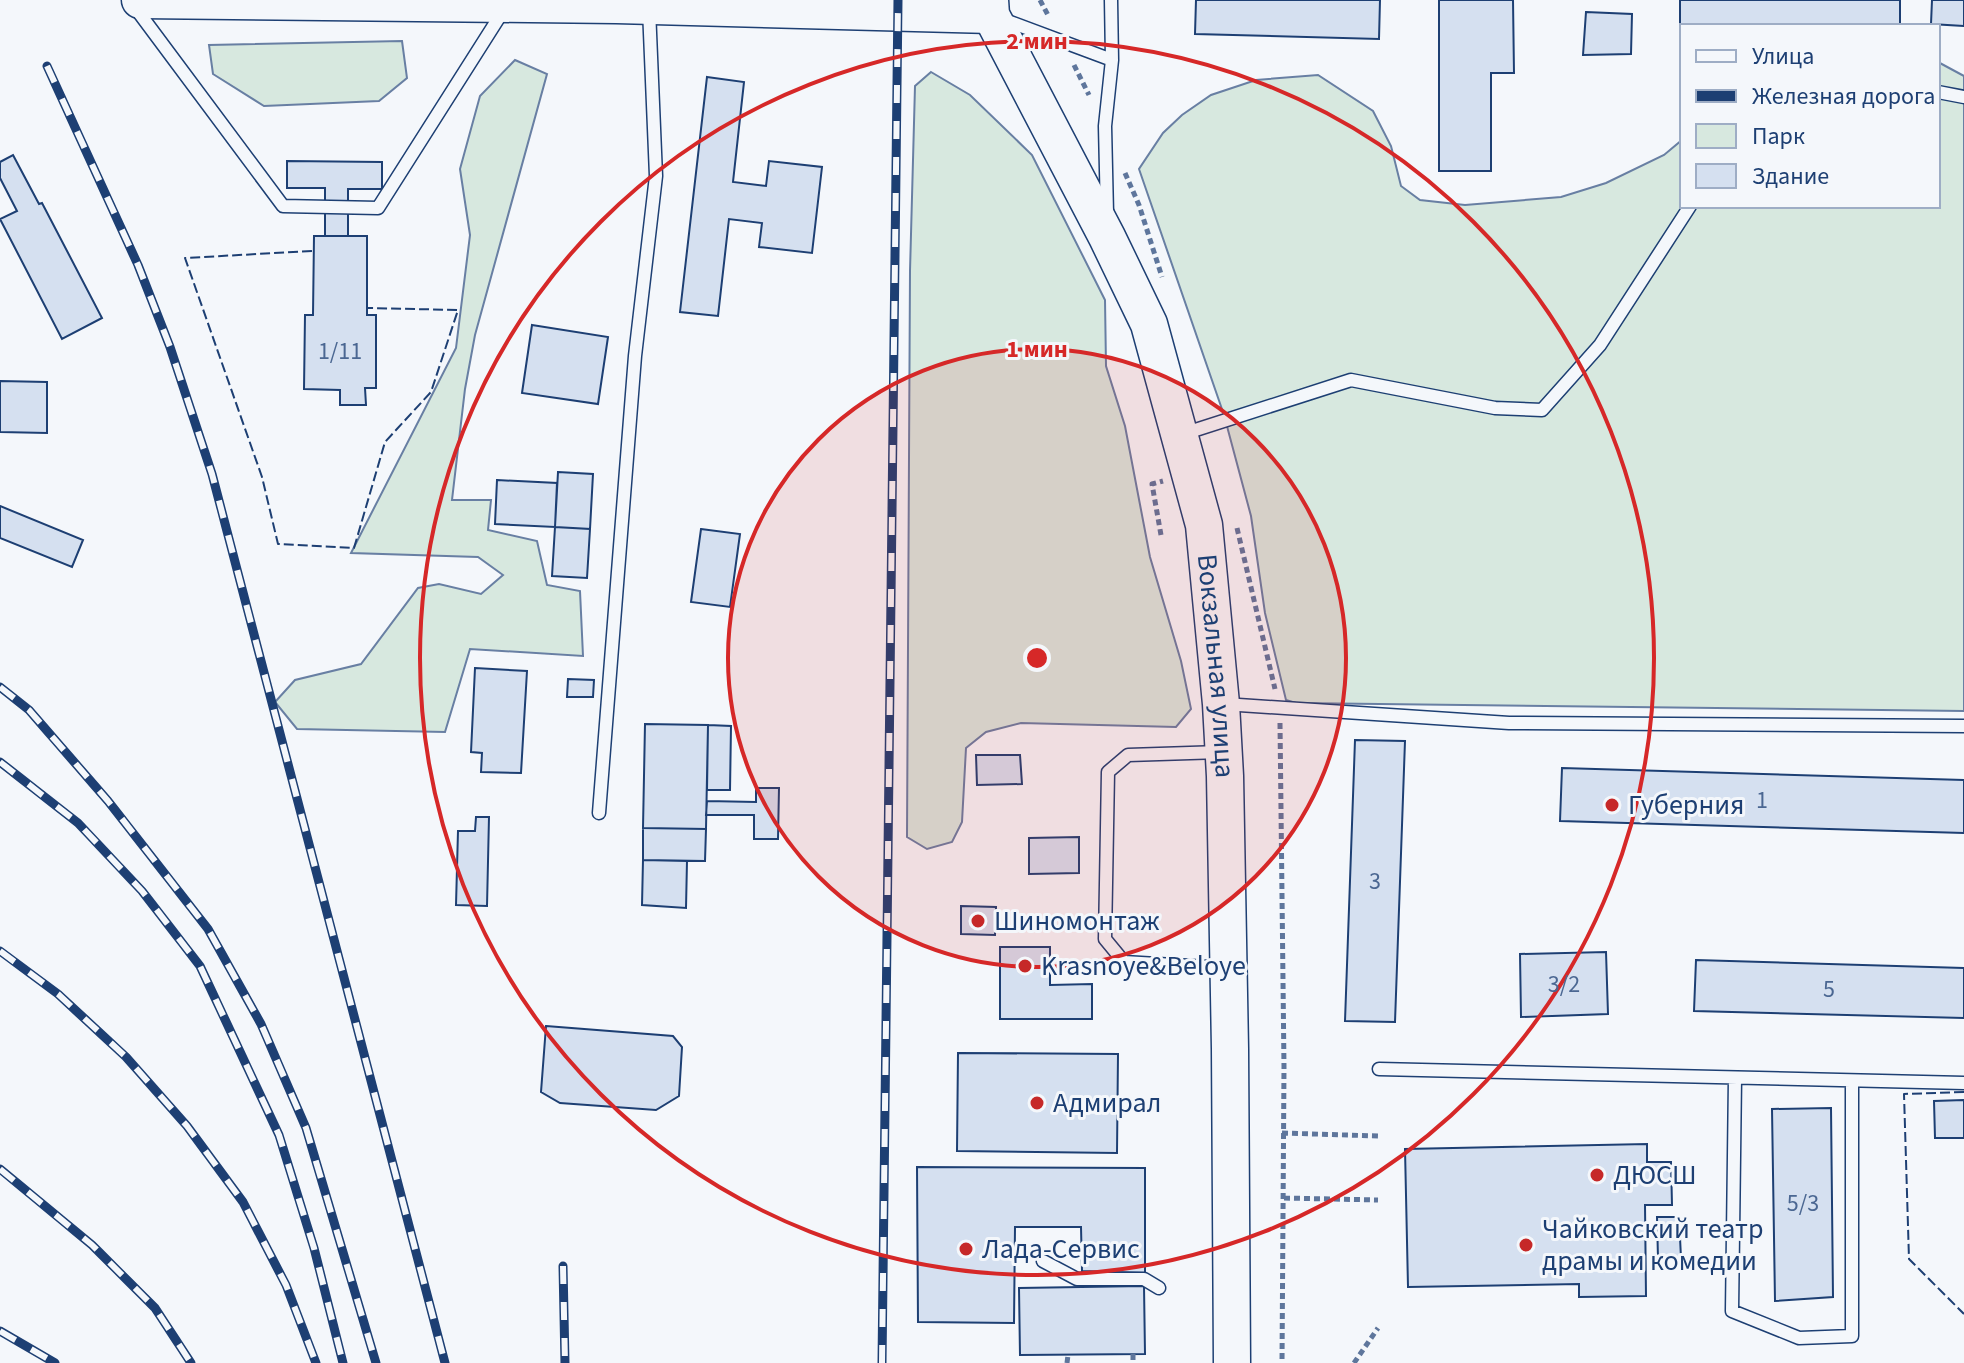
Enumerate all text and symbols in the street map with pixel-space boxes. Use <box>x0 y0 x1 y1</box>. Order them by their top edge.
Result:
text: 2 мин <box>1006 24 1068 59</box>
legend <box>1680 24 1940 208</box>
text: Улица <box>1752 39 1814 74</box>
text: Железная дорога <box>1752 79 1935 114</box>
text: Парк <box>1752 119 1805 154</box>
text: Здание <box>1752 159 1829 194</box>
text: 1 мин <box>1006 332 1068 367</box>
house number: 1/11 <box>318 334 362 369</box>
street label: Вокзальная улица <box>1187 552 1245 779</box>
centre of rings <box>1023 644 1051 672</box>
house number: 1 <box>1756 783 1768 818</box>
place label: Губерния <box>1628 785 1744 825</box>
marker: Губерния <box>1603 796 1621 814</box>
house number: 3 <box>1369 864 1381 899</box>
place label: Шиномонтаж <box>994 901 1160 941</box>
marker: Шиномонтаж <box>969 912 987 930</box>
place label: Krasnoye&Beloye <box>1041 946 1246 986</box>
marker: Krasnoye&Beloye <box>1016 957 1034 975</box>
house number: 3/2 <box>1548 967 1580 1002</box>
house number: 5 <box>1823 972 1835 1007</box>
place label: Адмирал <box>1053 1083 1161 1123</box>
marker: Адмирал <box>1028 1094 1046 1112</box>
place label: ДЮСШ <box>1613 1155 1697 1195</box>
marker: ДЮСШ <box>1588 1166 1606 1184</box>
house number: 5/3 <box>1787 1186 1819 1221</box>
place label: Чайковский театр драмы и комедии <box>1542 1209 1763 1281</box>
place label: Лада-Сервис <box>982 1229 1140 1269</box>
marker: Чайковский театр драмы и комедии <box>1517 1236 1535 1254</box>
marker: Лада-Сервис <box>957 1240 975 1258</box>

